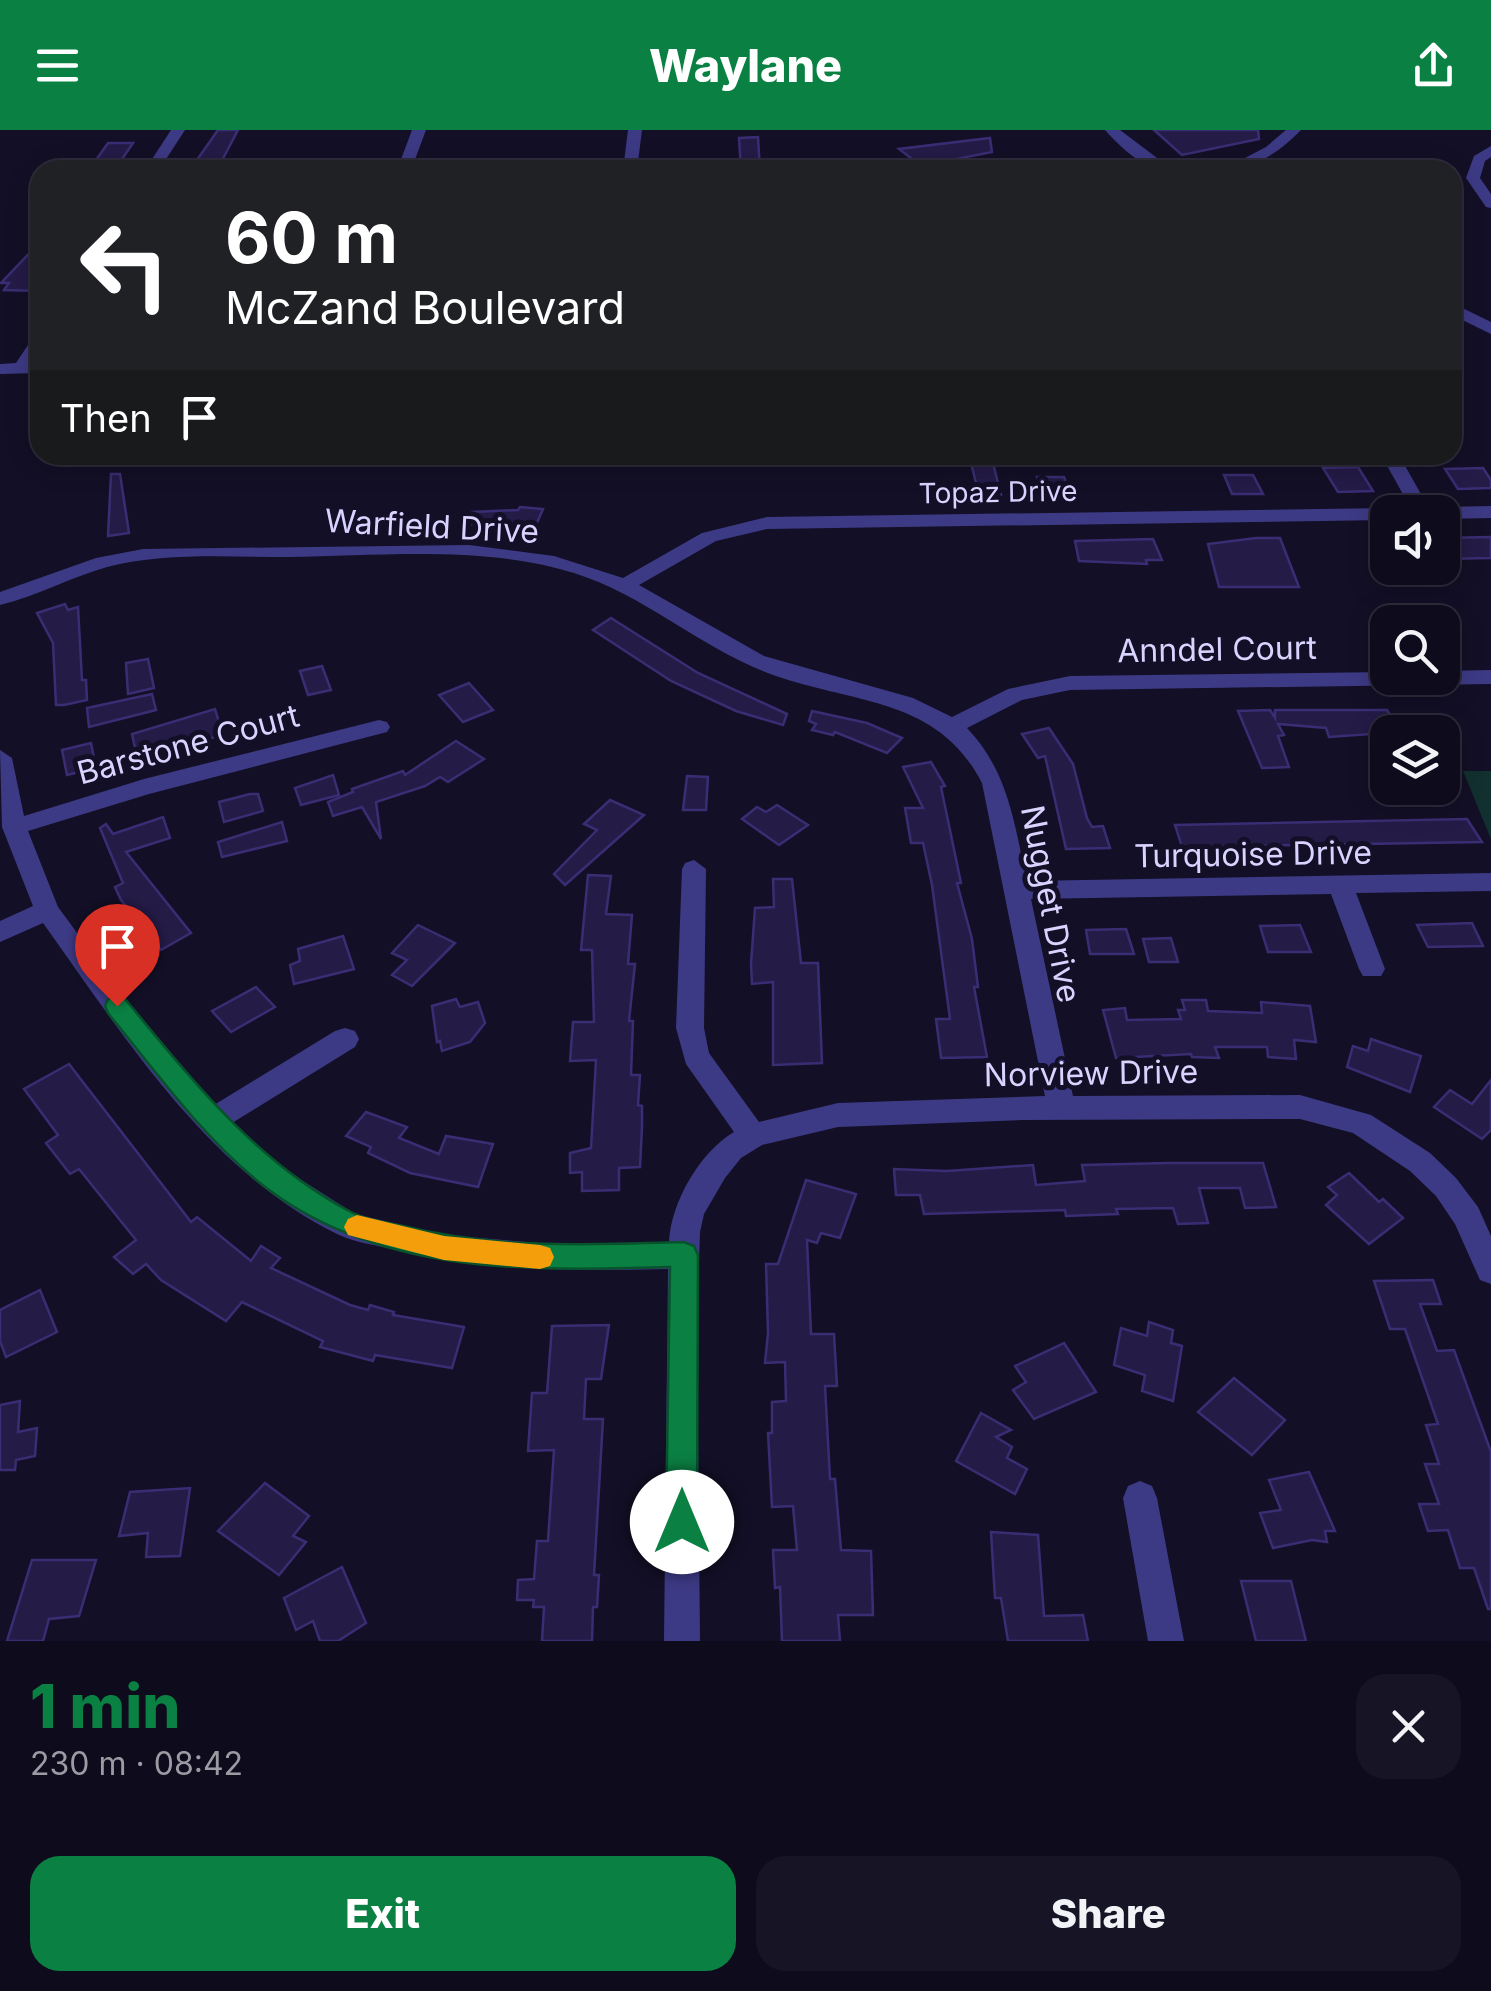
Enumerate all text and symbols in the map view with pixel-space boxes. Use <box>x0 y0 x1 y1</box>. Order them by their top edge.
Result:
icon: menu <box>30 38 85 93</box>
text: Waylane <box>649 38 842 93</box>
icon: share <box>1406 38 1461 93</box>
text: 60 m <box>225 195 398 280</box>
icon: left <box>60 200 190 330</box>
text: McZand Boulevard <box>225 280 625 335</box>
icon: arrive <box>172 390 227 445</box>
text: Then <box>60 395 152 441</box>
street label: Topaz Drive <box>918 474 1078 510</box>
map controls <box>1370 495 1460 805</box>
button: sound <box>1370 495 1460 585</box>
street label: Warfield Drive <box>324 501 540 551</box>
button: search <box>1370 605 1460 695</box>
street label: Anndel Court <box>1117 628 1317 670</box>
street label: Barstone Court <box>73 696 303 792</box>
button: layers <box>1370 715 1460 805</box>
street label: Nugget Drive <box>1013 802 1089 1006</box>
street label: Turquoise Drive <box>1134 832 1372 876</box>
pin <box>75 904 160 1007</box>
icon: arrive <box>90 919 145 974</box>
street label: Norview Drive <box>984 1052 1198 1094</box>
position arrow <box>630 1470 734 1574</box>
text: 1 min <box>30 1670 180 1742</box>
button: close <box>1356 1674 1461 1779</box>
text: 230 m · 08:42 <box>30 1744 243 1783</box>
button: Exit <box>30 1856 736 1971</box>
button: Share <box>756 1856 1461 1971</box>

